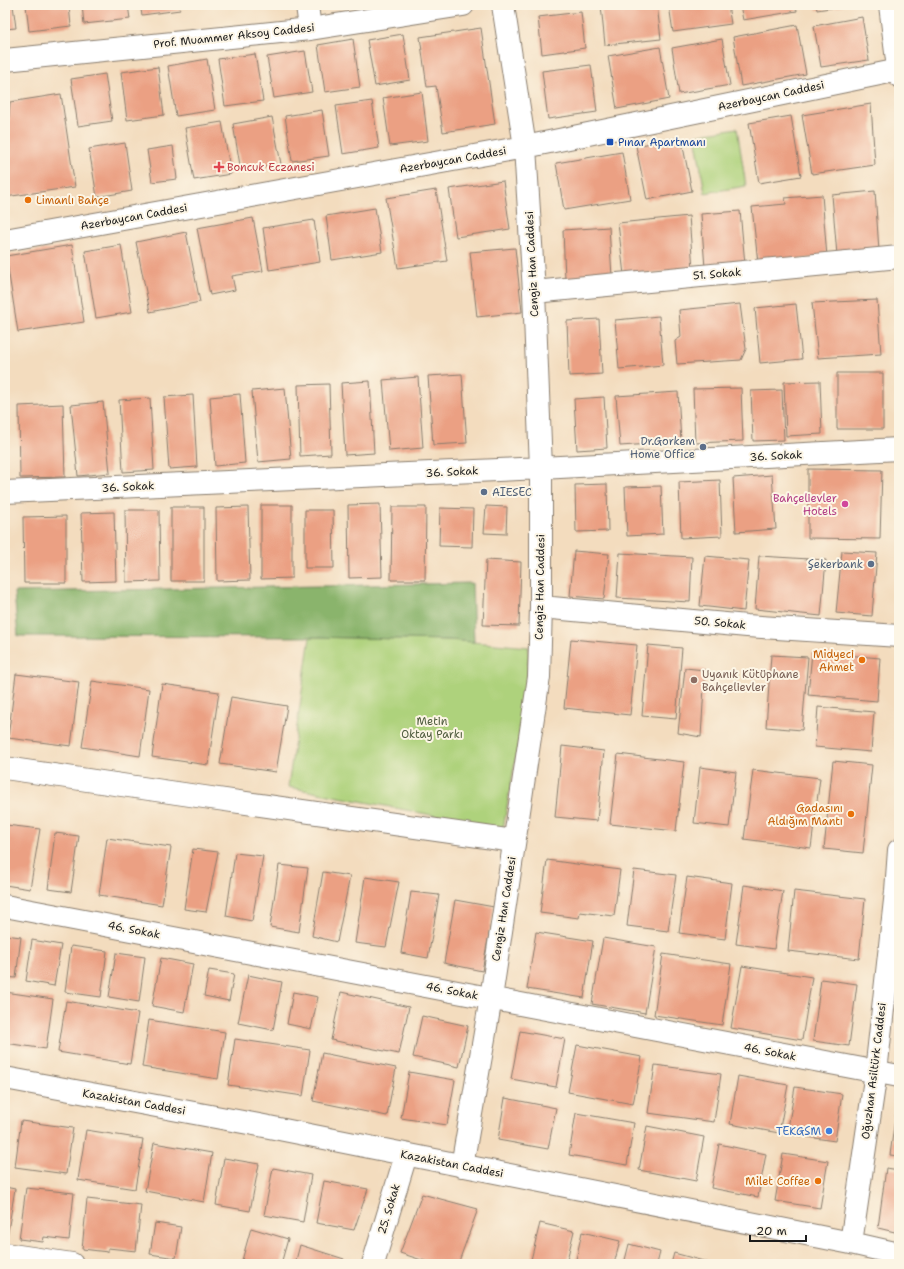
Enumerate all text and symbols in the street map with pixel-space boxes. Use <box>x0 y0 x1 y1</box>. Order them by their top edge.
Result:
street label: Prof. Muammer Aksoy Caddesi <box>153 20 315 52</box>
street label: Azerbaycan Caddesi <box>716 77 826 115</box>
place label: Pınar Apartmanı <box>618 135 706 150</box>
marker: Pınar Apartmanı <box>605 137 615 147</box>
street label: Azerbaycan Caddesi <box>398 143 508 177</box>
place label: Boncuk Eczanesi <box>227 160 315 175</box>
marker: Boncuk Eczanesi <box>214 162 224 172</box>
place label: Limanlı Bahçe <box>36 193 109 208</box>
marker: Limanlı Bahçe <box>23 195 33 205</box>
street label: Azerbaycan Caddesi <box>79 200 189 234</box>
street label: Cengiz Han Caddesi <box>522 211 542 317</box>
street label: 51. Sokak <box>692 264 742 284</box>
place label: Dr.Gorkem Home Office <box>630 434 696 462</box>
marker: Dr.Gorkem Home Office <box>698 442 708 452</box>
street label: 36. Sokak <box>749 447 803 465</box>
street label: 36. Sokak <box>425 463 479 481</box>
street label: 36. Sokak <box>101 478 155 496</box>
place label: AIESEC <box>492 485 532 500</box>
marker: AIESEC <box>479 487 489 497</box>
place label: Bahçelievler Hotels <box>773 491 837 519</box>
marker: Bahçelievler Hotels <box>840 499 850 509</box>
street label: Cengiz Han Caddesi <box>532 534 548 640</box>
place label: Şekerbank <box>808 557 863 572</box>
marker: Şekerbank <box>866 559 876 569</box>
street label: 50. Sokak <box>694 613 746 633</box>
place label: Midyeci Ahmet <box>813 647 854 675</box>
marker: Midyeci Ahmet <box>857 655 867 665</box>
place label: Uyanık Kütüphane Bahçelievler <box>702 667 799 695</box>
marker: Uyanık Kütüphane Bahçelievler <box>689 675 699 685</box>
park label: Metin Oktay Parkı <box>401 714 463 742</box>
place label: Gadasını Aldığım Mantı <box>768 801 843 829</box>
marker: Gadasını Aldığım Mantı <box>846 809 856 819</box>
street label: Cengiz Han Caddesi <box>488 856 520 962</box>
street label: 46. Sokak <box>107 918 161 942</box>
street label: 46. Sokak <box>425 979 479 1003</box>
street label: Oğuzhan Asiltürk Caddesi <box>858 1002 890 1140</box>
street label: 46. Sokak <box>743 1040 797 1064</box>
street label: Kazakistan Caddesi <box>81 1086 187 1118</box>
place label: TEKGSM <box>776 1124 821 1139</box>
marker: TEKGSM <box>824 1126 834 1136</box>
street label: Kazakistan Caddesi <box>399 1147 505 1181</box>
place label: Milet Coffee <box>745 1174 810 1189</box>
marker: Milet Coffee <box>813 1176 823 1186</box>
street label: 25. Sokak <box>374 1182 404 1236</box>
scale bar <box>750 1217 806 1243</box>
text: 20 m <box>756 1223 787 1239</box>

